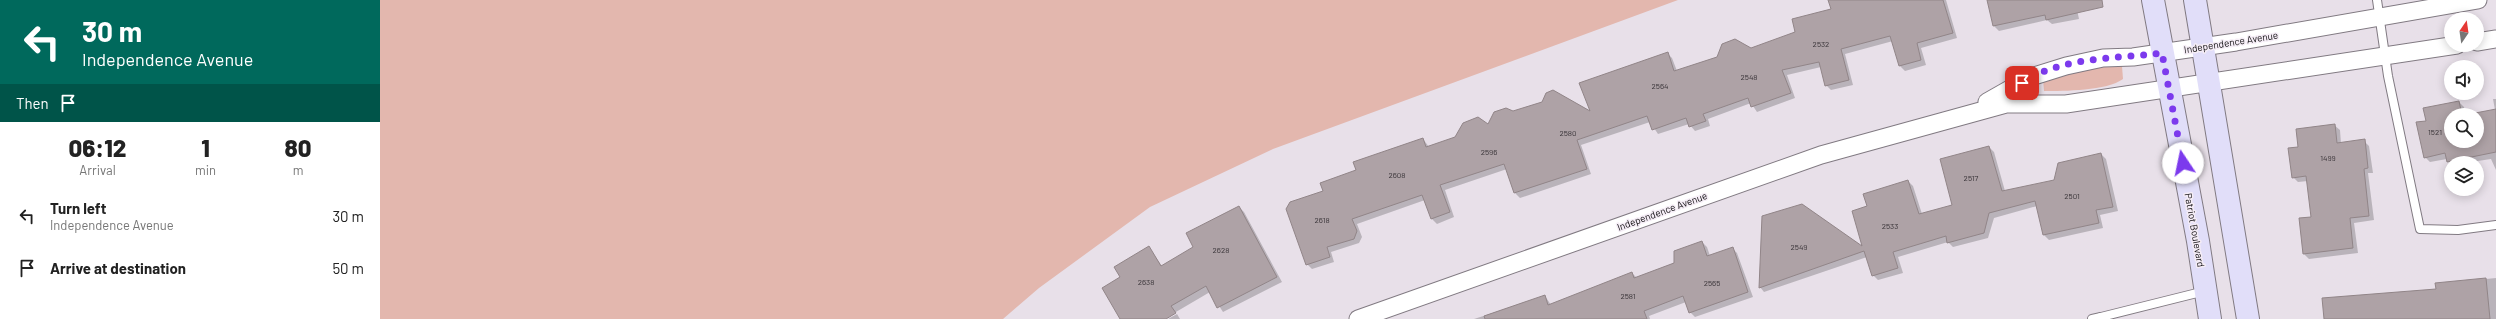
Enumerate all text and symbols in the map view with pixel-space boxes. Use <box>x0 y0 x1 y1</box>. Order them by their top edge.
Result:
north arrow <box>2444 12 2484 52</box>
map controls <box>2444 12 2484 196</box>
text: 30 m <box>82 14 142 48</box>
icon: left <box>16 16 68 68</box>
street label: Independence Avenue <box>2183 29 2279 55</box>
house number: 2532 <box>1813 39 1829 49</box>
text: Independence Avenue <box>82 48 253 70</box>
button: sound <box>2444 60 2484 100</box>
pin <box>2005 66 2039 100</box>
house number: 2548 <box>1741 72 1757 82</box>
icon: arrive <box>2011 72 2033 94</box>
house number: 2564 <box>1652 81 1668 91</box>
icon: arrive <box>57 92 79 114</box>
text: Then <box>16 94 49 112</box>
button: search <box>2444 108 2484 148</box>
house number: 1521 <box>2428 127 2442 137</box>
house number: 2580 <box>1559 128 1577 138</box>
text: 06:12 <box>69 133 126 162</box>
text: 1 <box>201 133 210 162</box>
text: 80 <box>285 133 311 162</box>
position arrow <box>2162 142 2204 184</box>
house number: 2596 <box>1481 147 1497 157</box>
house number: 1499 <box>2320 153 2336 163</box>
button: layers <box>2444 156 2484 196</box>
text: Arrival <box>79 162 116 178</box>
text: min <box>195 162 216 178</box>
text: m <box>293 162 303 178</box>
house number: 2608 <box>1388 170 1406 180</box>
house number: 2517 <box>1964 173 1979 183</box>
street label: Independence Avenue <box>1615 189 1709 233</box>
house number: 2501 <box>2064 191 2080 201</box>
street label: Patriot Boulevard <box>2183 192 2207 268</box>
text: Turn left <box>50 199 106 217</box>
icon: left <box>16 205 38 227</box>
text: 30 m <box>332 207 364 225</box>
house number: 2618 <box>1314 215 1330 225</box>
text: Independence Avenue <box>50 217 174 233</box>
house number: 2533 <box>1882 221 1898 231</box>
house number: 2549 <box>1791 242 1807 252</box>
house number: 2628 <box>1213 245 1229 255</box>
icon: arrive <box>16 257 38 279</box>
text: Arrive at destination <box>50 259 186 277</box>
text: 50 m <box>332 259 364 277</box>
house number: 2638 <box>1138 277 1154 287</box>
house number: 2565 <box>1704 278 1720 288</box>
house number: 2581 <box>1620 291 1636 301</box>

